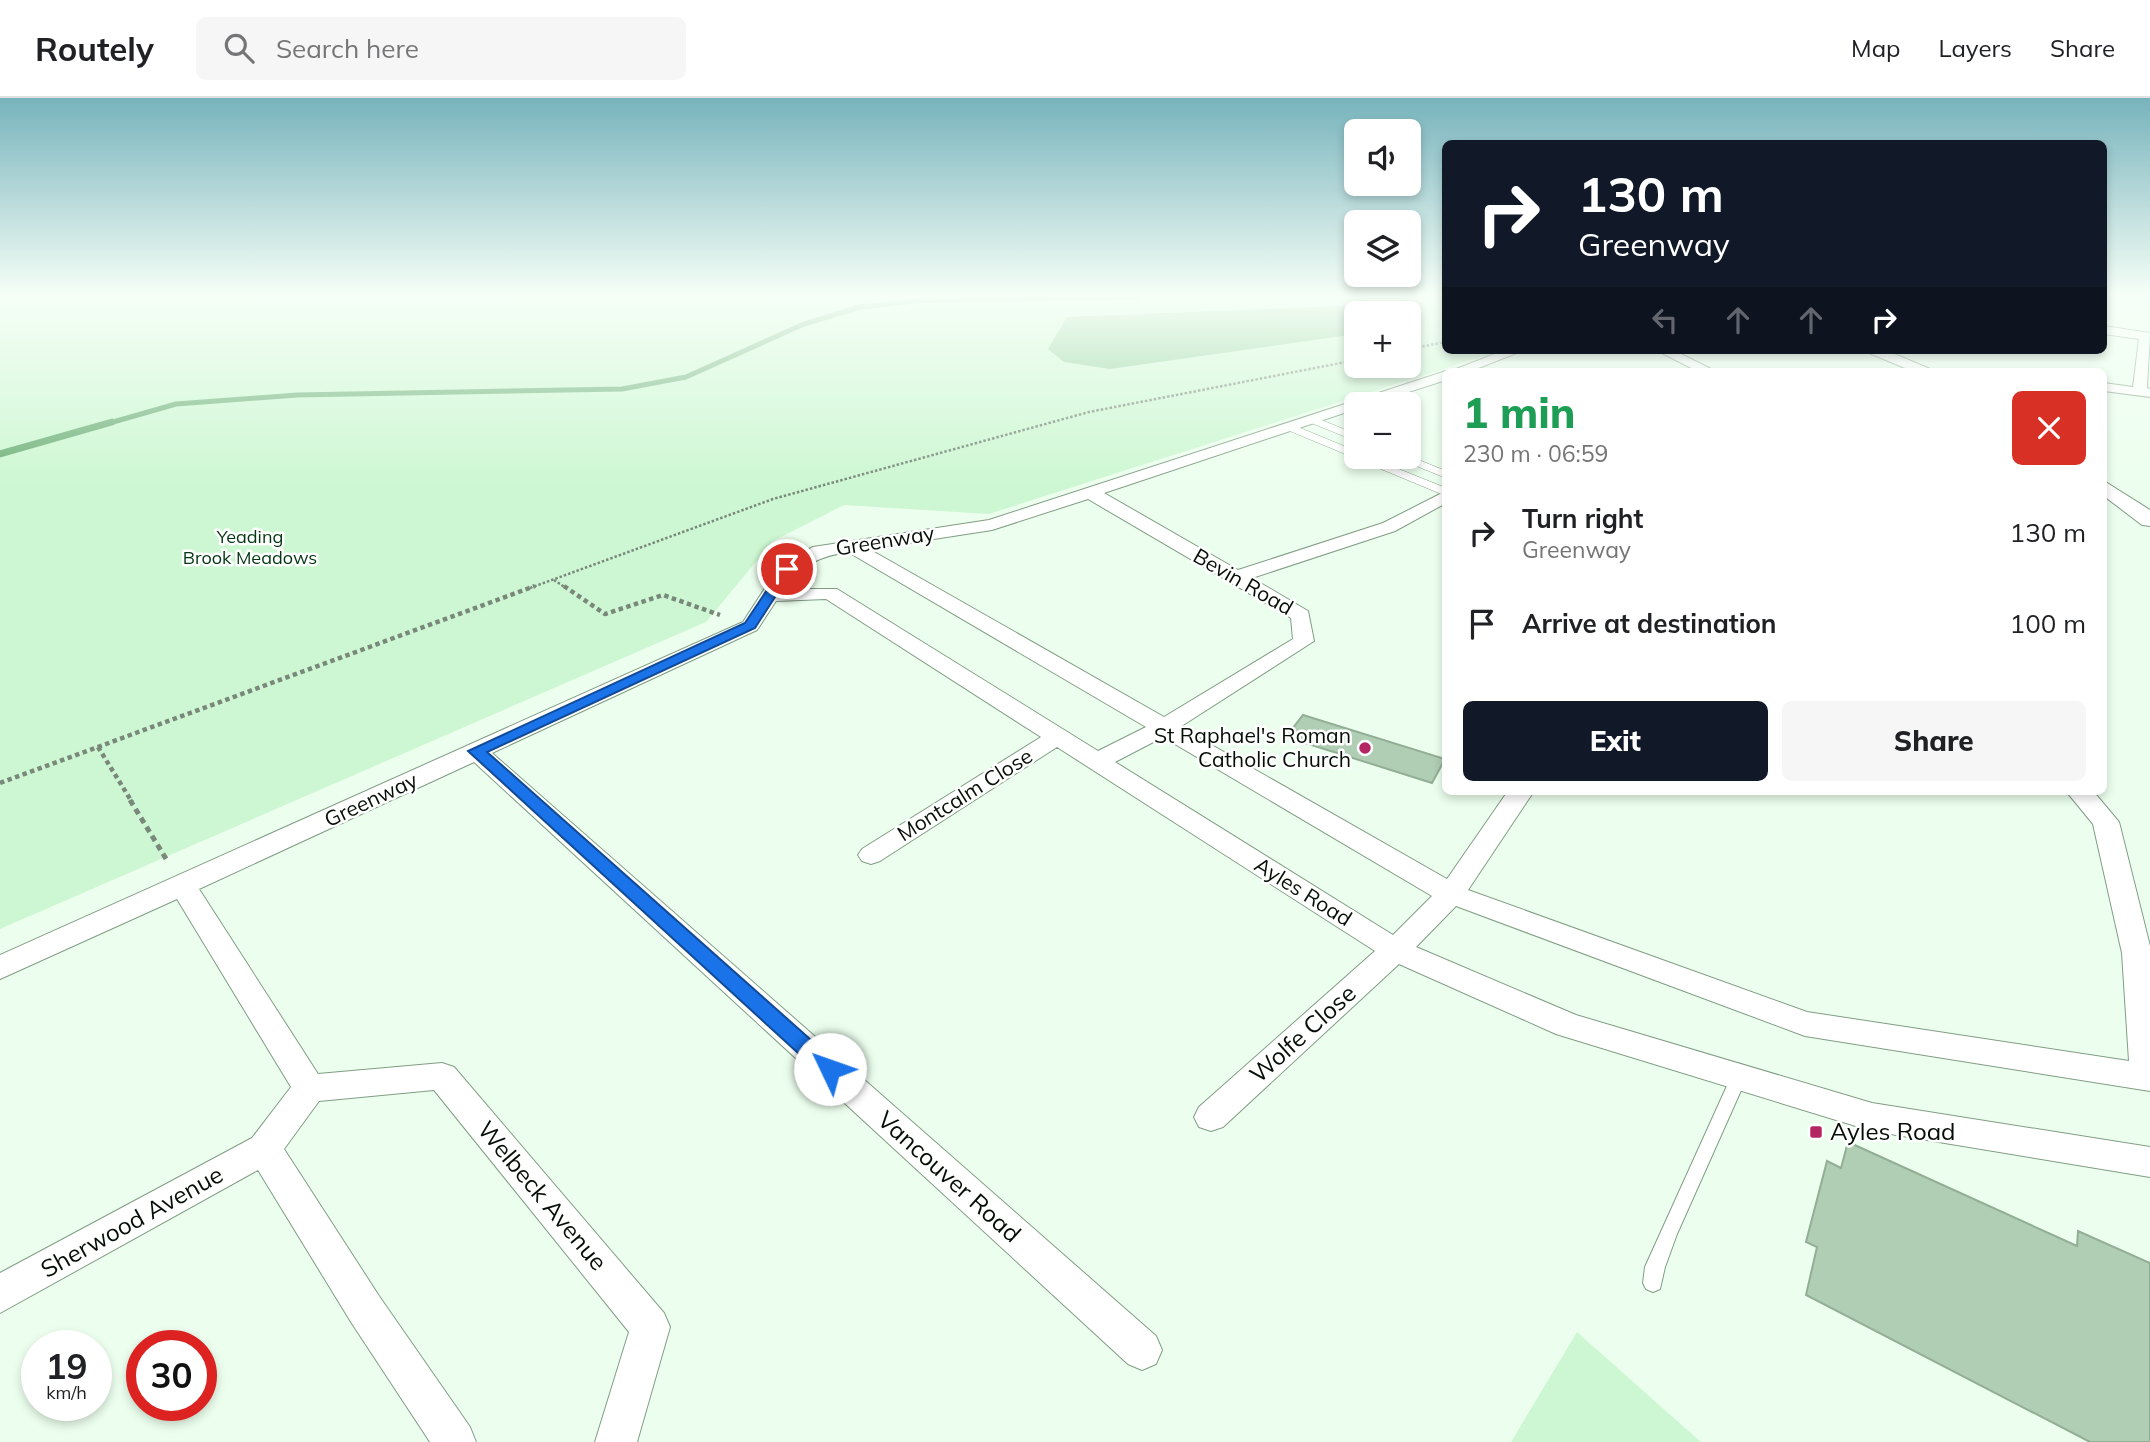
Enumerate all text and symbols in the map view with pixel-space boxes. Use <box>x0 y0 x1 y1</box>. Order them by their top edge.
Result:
search box <box>196 17 686 80</box>
text: Routely <box>35 28 154 69</box>
icon: search <box>220 29 258 67</box>
text: Search here <box>276 32 419 65</box>
text: Map <box>1851 33 1900 63</box>
text: Layers <box>1938 33 2012 63</box>
text: Share <box>2050 33 2115 63</box>
map controls <box>1344 119 1421 469</box>
button: sound <box>1344 119 1421 196</box>
text: 130 m <box>1578 163 1724 224</box>
icon: right <box>1463 168 1554 259</box>
button: layers <box>1344 210 1421 287</box>
text: Greenway <box>1578 224 1730 264</box>
button: + <box>1344 301 1421 378</box>
icon: left <box>1646 301 1684 339</box>
icon: ahead <box>1719 301 1757 339</box>
icon: ahead <box>1792 301 1830 339</box>
icon: right <box>1865 301 1903 339</box>
text: 1 min <box>1463 386 1576 439</box>
button: close <box>2012 391 2086 465</box>
button: − <box>1344 392 1421 469</box>
text: 230 m · 06:59 <box>1463 439 1608 468</box>
text: Turn right <box>1522 502 1643 535</box>
icon: right <box>1463 514 1501 552</box>
text: 130 m <box>2010 516 2086 549</box>
street label: Greenway <box>834 519 936 561</box>
park label: Yeading Brook Meadows <box>183 525 317 569</box>
text: Greenway <box>1522 535 1631 564</box>
pin <box>757 539 817 599</box>
street label: Bevin Road <box>1189 542 1298 620</box>
icon: arrive <box>768 550 806 588</box>
icon: arrive <box>1463 605 1501 643</box>
text: Arrive at destination <box>1522 607 1777 640</box>
text: 100 m <box>2010 607 2086 640</box>
button: Exit <box>1463 701 1768 781</box>
button: Share <box>1782 701 2086 781</box>
place label: St Raphael's Roman Catholic Church <box>1154 722 1351 772</box>
marker: St Raphael's Roman Catholic Church <box>1357 740 1373 756</box>
street label: Montcalm Close <box>892 742 1037 846</box>
street label: Greenway <box>320 766 421 832</box>
street label: Ayles Road <box>1250 851 1357 931</box>
street label: Wolfe Close <box>1243 978 1362 1089</box>
position arrow <box>793 1032 867 1106</box>
street label: Vancouver Road <box>872 1104 1028 1248</box>
street label: Welbeck Avenue <box>472 1115 614 1276</box>
place label: Ayles Road <box>1830 1116 1956 1146</box>
marker: Ayles Road <box>1808 1124 1824 1140</box>
street label: Sherwood Avenue <box>35 1159 228 1284</box>
speed limit sign: 30 <box>126 1330 217 1421</box>
text: 19 <box>45 1344 88 1388</box>
text: km/h <box>46 1381 87 1404</box>

